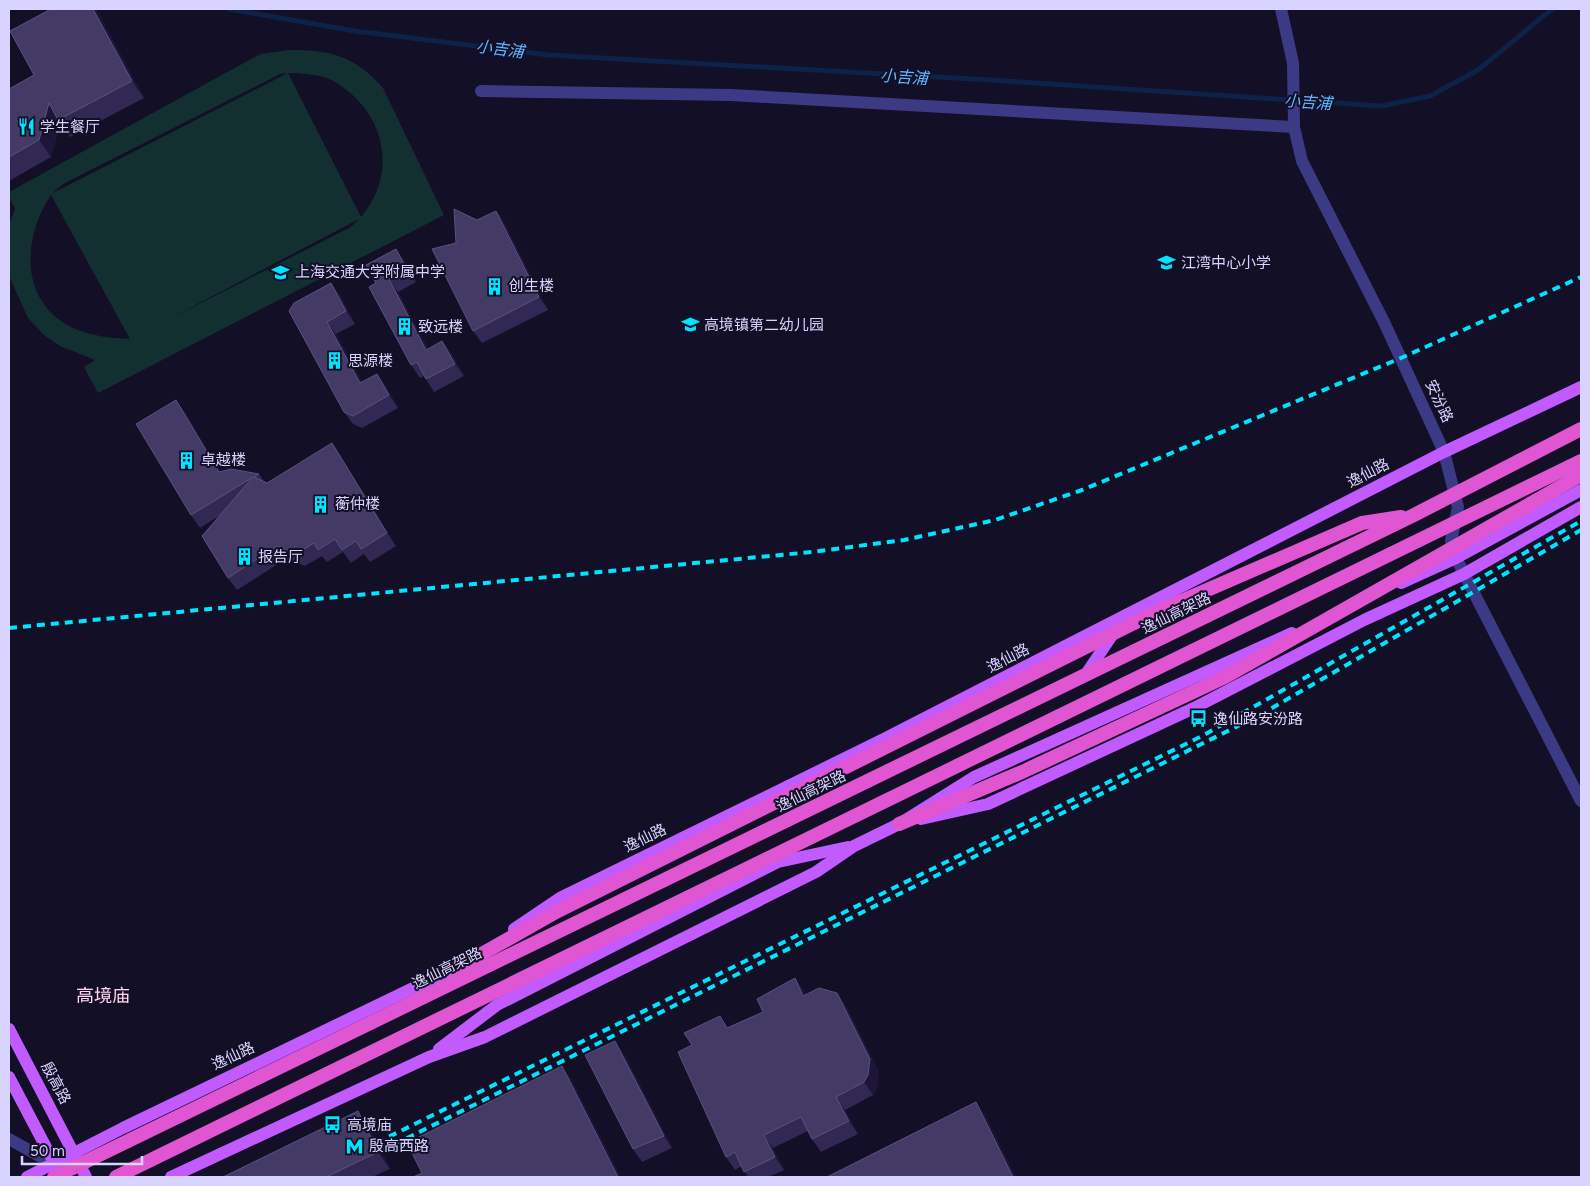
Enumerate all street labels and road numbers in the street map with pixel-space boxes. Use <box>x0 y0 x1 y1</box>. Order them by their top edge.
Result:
street label: 安汾路 <box>1421 377 1457 425</box>
street label: 逸仙路 <box>1344 455 1392 491</box>
street label: 逸仙高架路 <box>1138 588 1214 638</box>
street label: 逸仙路 <box>984 640 1032 676</box>
street label: 逸仙高架路 <box>773 766 849 816</box>
street label: 逸仙路 <box>621 820 669 856</box>
street label: 逸仙高架路 <box>409 943 485 993</box>
street label: 逸仙路 <box>209 1038 257 1074</box>
street label: 殷高路 <box>37 1059 75 1107</box>

